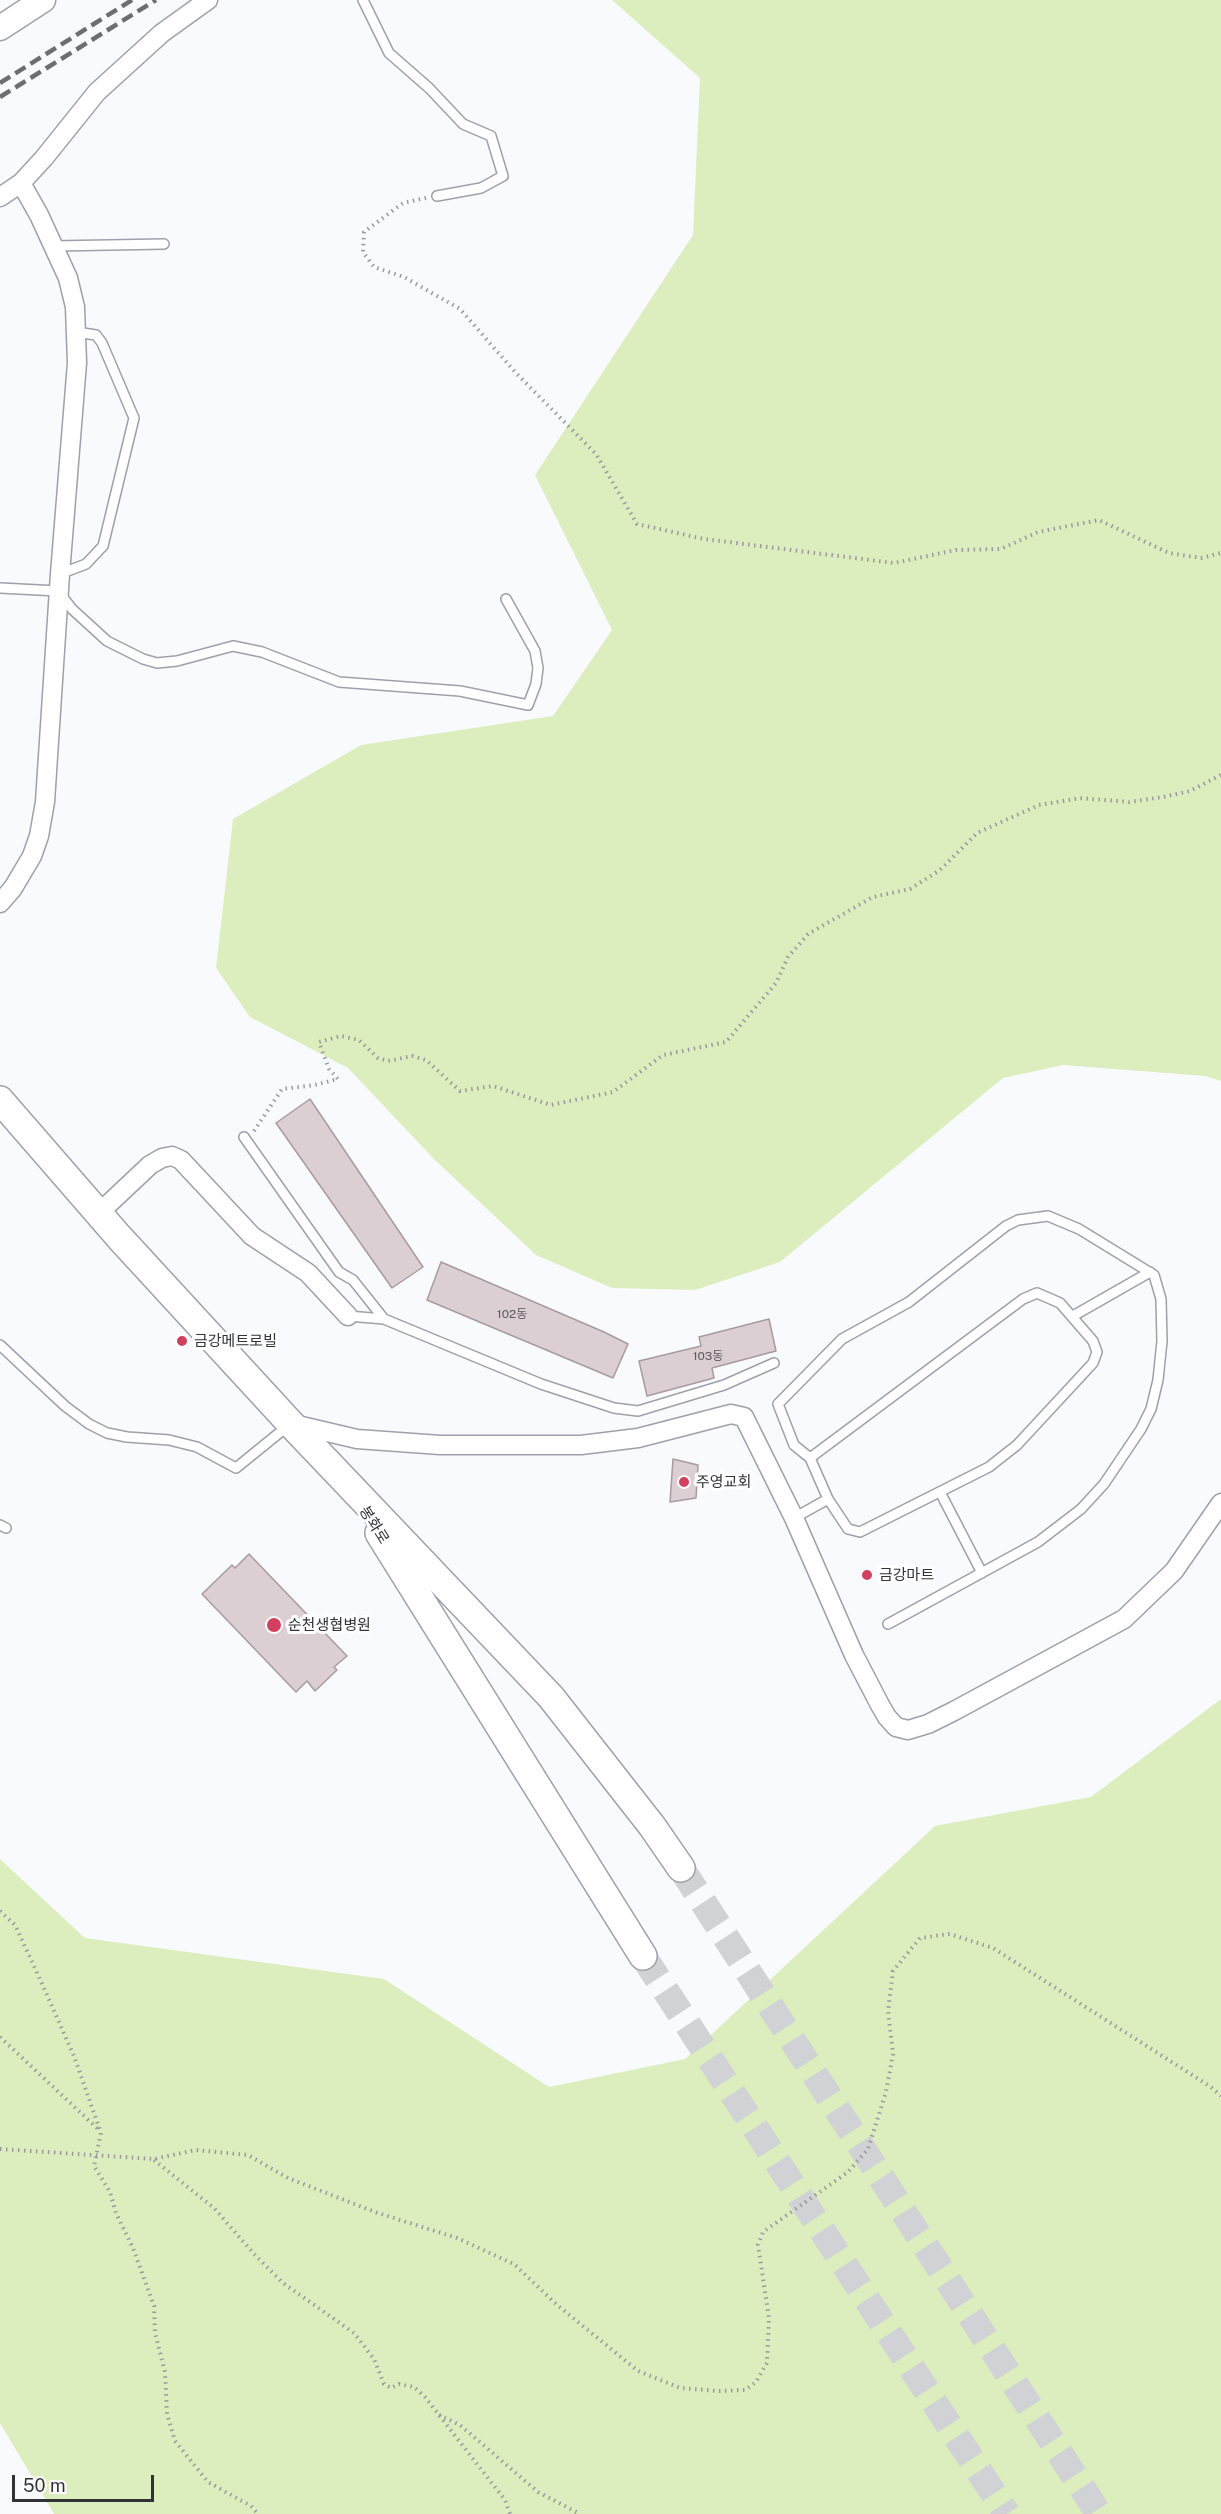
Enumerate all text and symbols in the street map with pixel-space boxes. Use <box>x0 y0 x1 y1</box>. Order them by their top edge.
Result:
house number: 102동 <box>497 1307 527 1321</box>
place label: 금강메트로빌 <box>194 1332 277 1350</box>
marker: 금강메트로빌 <box>175 1334 189 1348</box>
house number: 103동 <box>693 1349 723 1363</box>
place label: 주영교회 <box>696 1473 751 1491</box>
marker: 주영교회 <box>677 1475 691 1489</box>
street label: 봉화로 <box>355 1503 393 1547</box>
place label: 금강마트 <box>879 1566 934 1584</box>
marker: 금강마트 <box>860 1568 874 1582</box>
marker: 순천생협병원 <box>265 1616 283 1634</box>
place label: 순천생협병원 <box>288 1616 371 1634</box>
scale bar <box>15 2463 158 2501</box>
text: 50 m <box>23 2475 66 2496</box>

